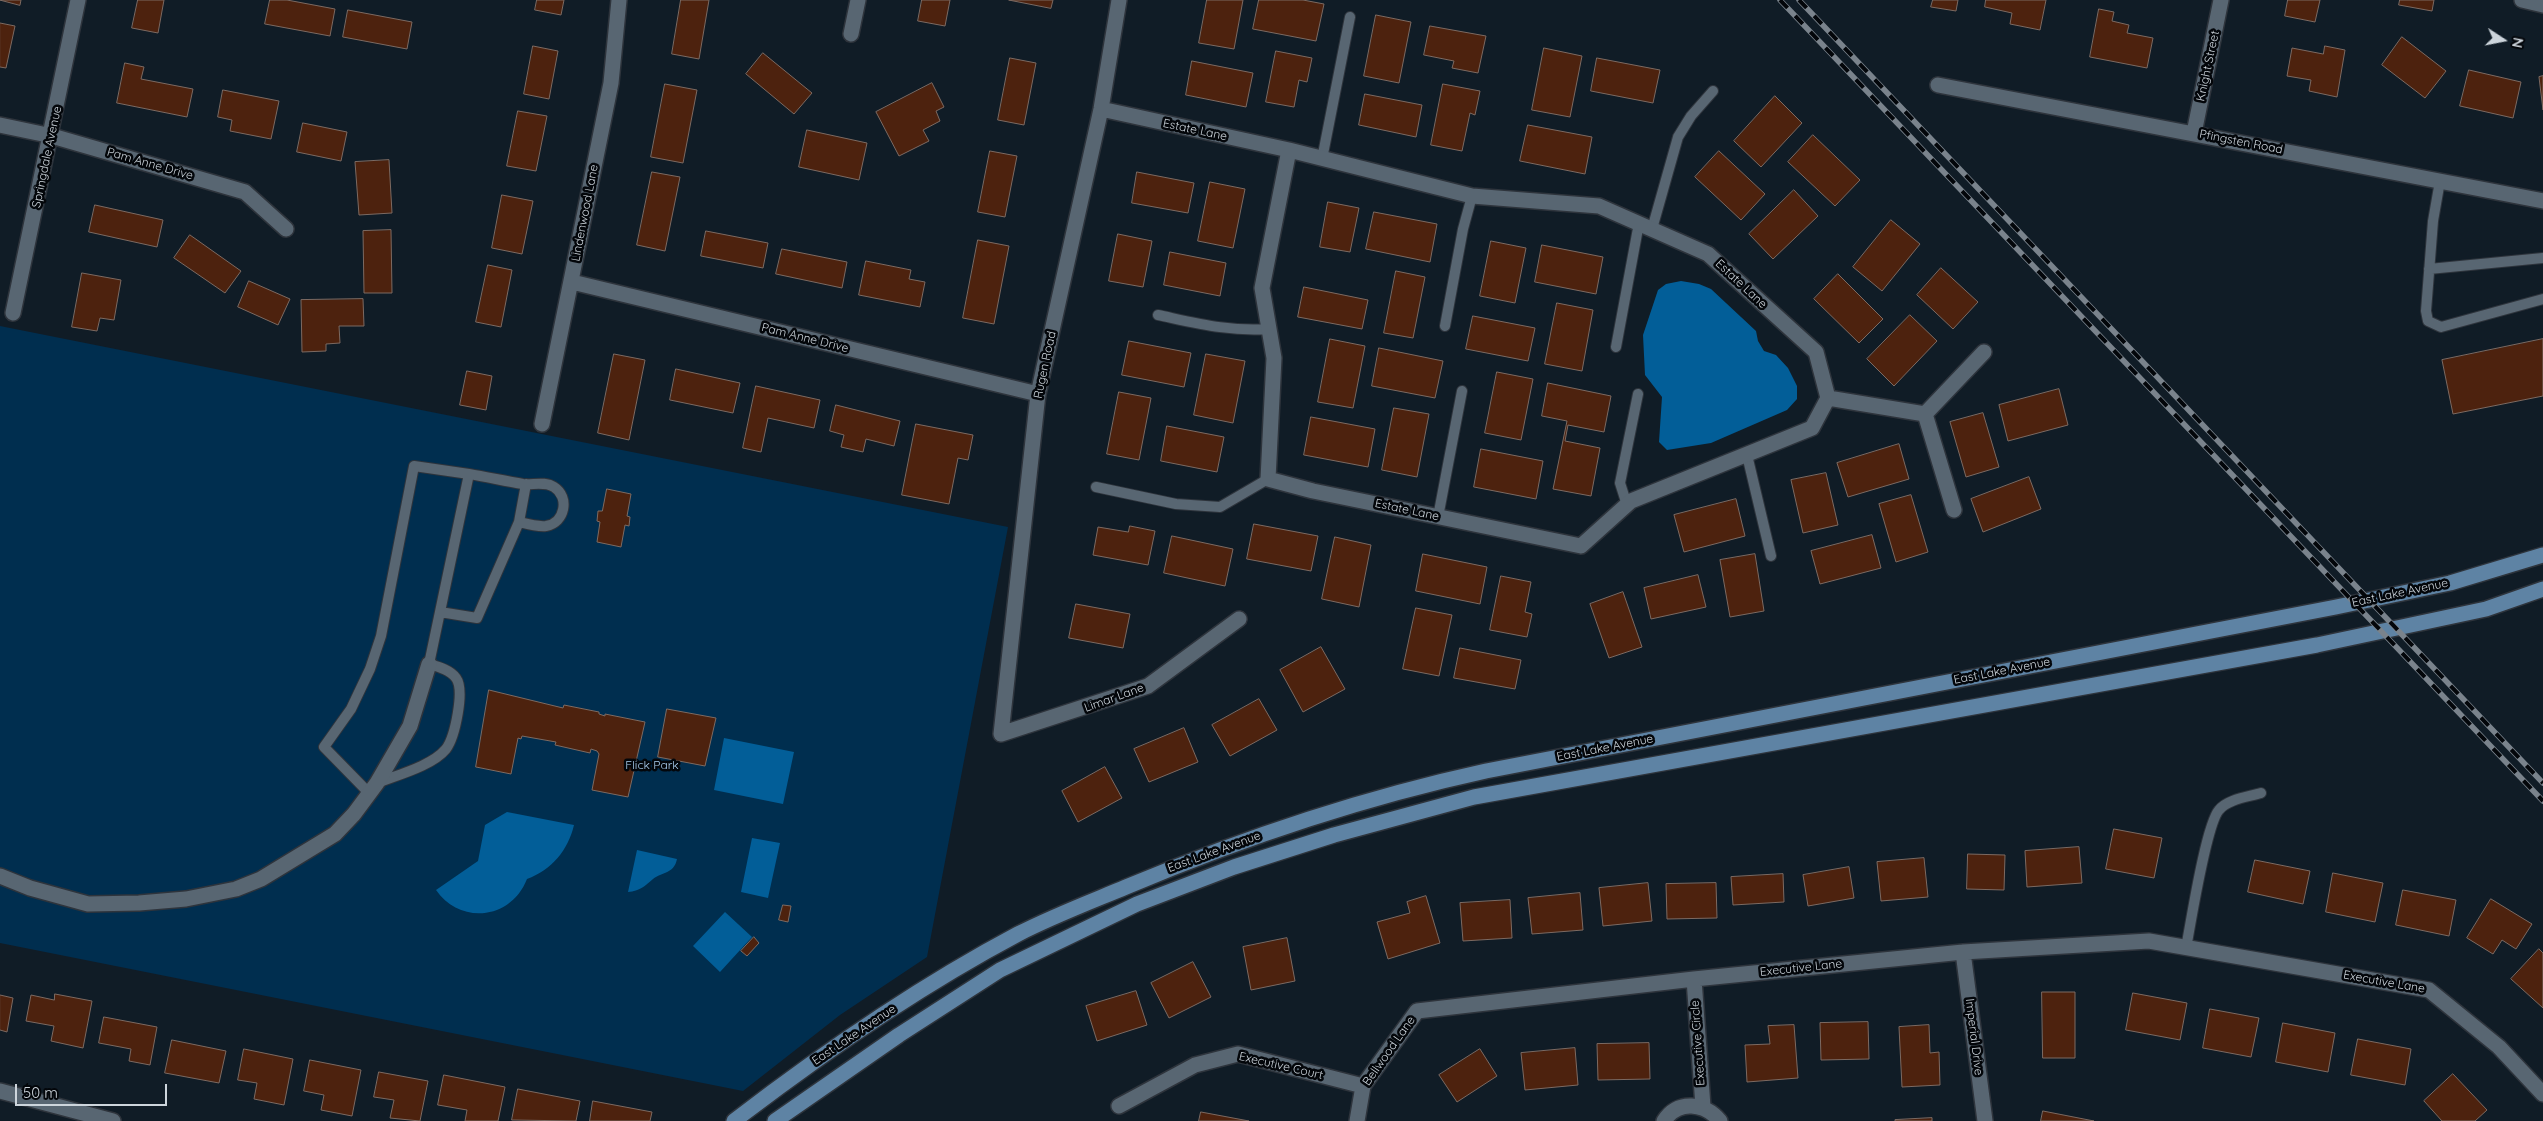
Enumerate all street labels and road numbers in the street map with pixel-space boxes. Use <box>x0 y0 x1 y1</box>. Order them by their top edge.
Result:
street label: Knight Street <box>2193 29 2223 103</box>
street label: Springdale Avenue <box>29 105 65 209</box>
street label: Estate Lane <box>1162 116 1228 144</box>
street label: Pfingsten Road <box>2198 127 2284 157</box>
street label: Pam Anne Drive <box>105 145 195 183</box>
street label: Lindenwood Lane <box>569 163 601 263</box>
street label: Estate Lane <box>1712 256 1770 312</box>
street label: Pam Anne Drive <box>760 320 850 356</box>
street label: Rugen Road <box>1031 330 1059 400</box>
street label: Estate Lane <box>1374 496 1440 524</box>
street label: East Lake Avenue <box>2351 576 2449 610</box>
street label: East Lake Avenue <box>1953 655 2051 687</box>
street label: Limar Lane <box>1082 681 1146 715</box>
street label: East Lake Avenue <box>1556 732 1654 764</box>
street label: East Lake Avenue <box>1166 828 1262 876</box>
street label: Executive Lane <box>1759 957 1843 979</box>
street label: Executive Lane <box>2342 968 2426 996</box>
street label: Imperial Drive <box>1962 998 1986 1076</box>
street label: Executive Circle <box>1688 1000 1708 1086</box>
street label: East Lake Avenue <box>809 1002 899 1068</box>
street label: Bellwood Lane <box>1360 1014 1418 1088</box>
street label: Executive Court <box>1238 1049 1324 1083</box>

